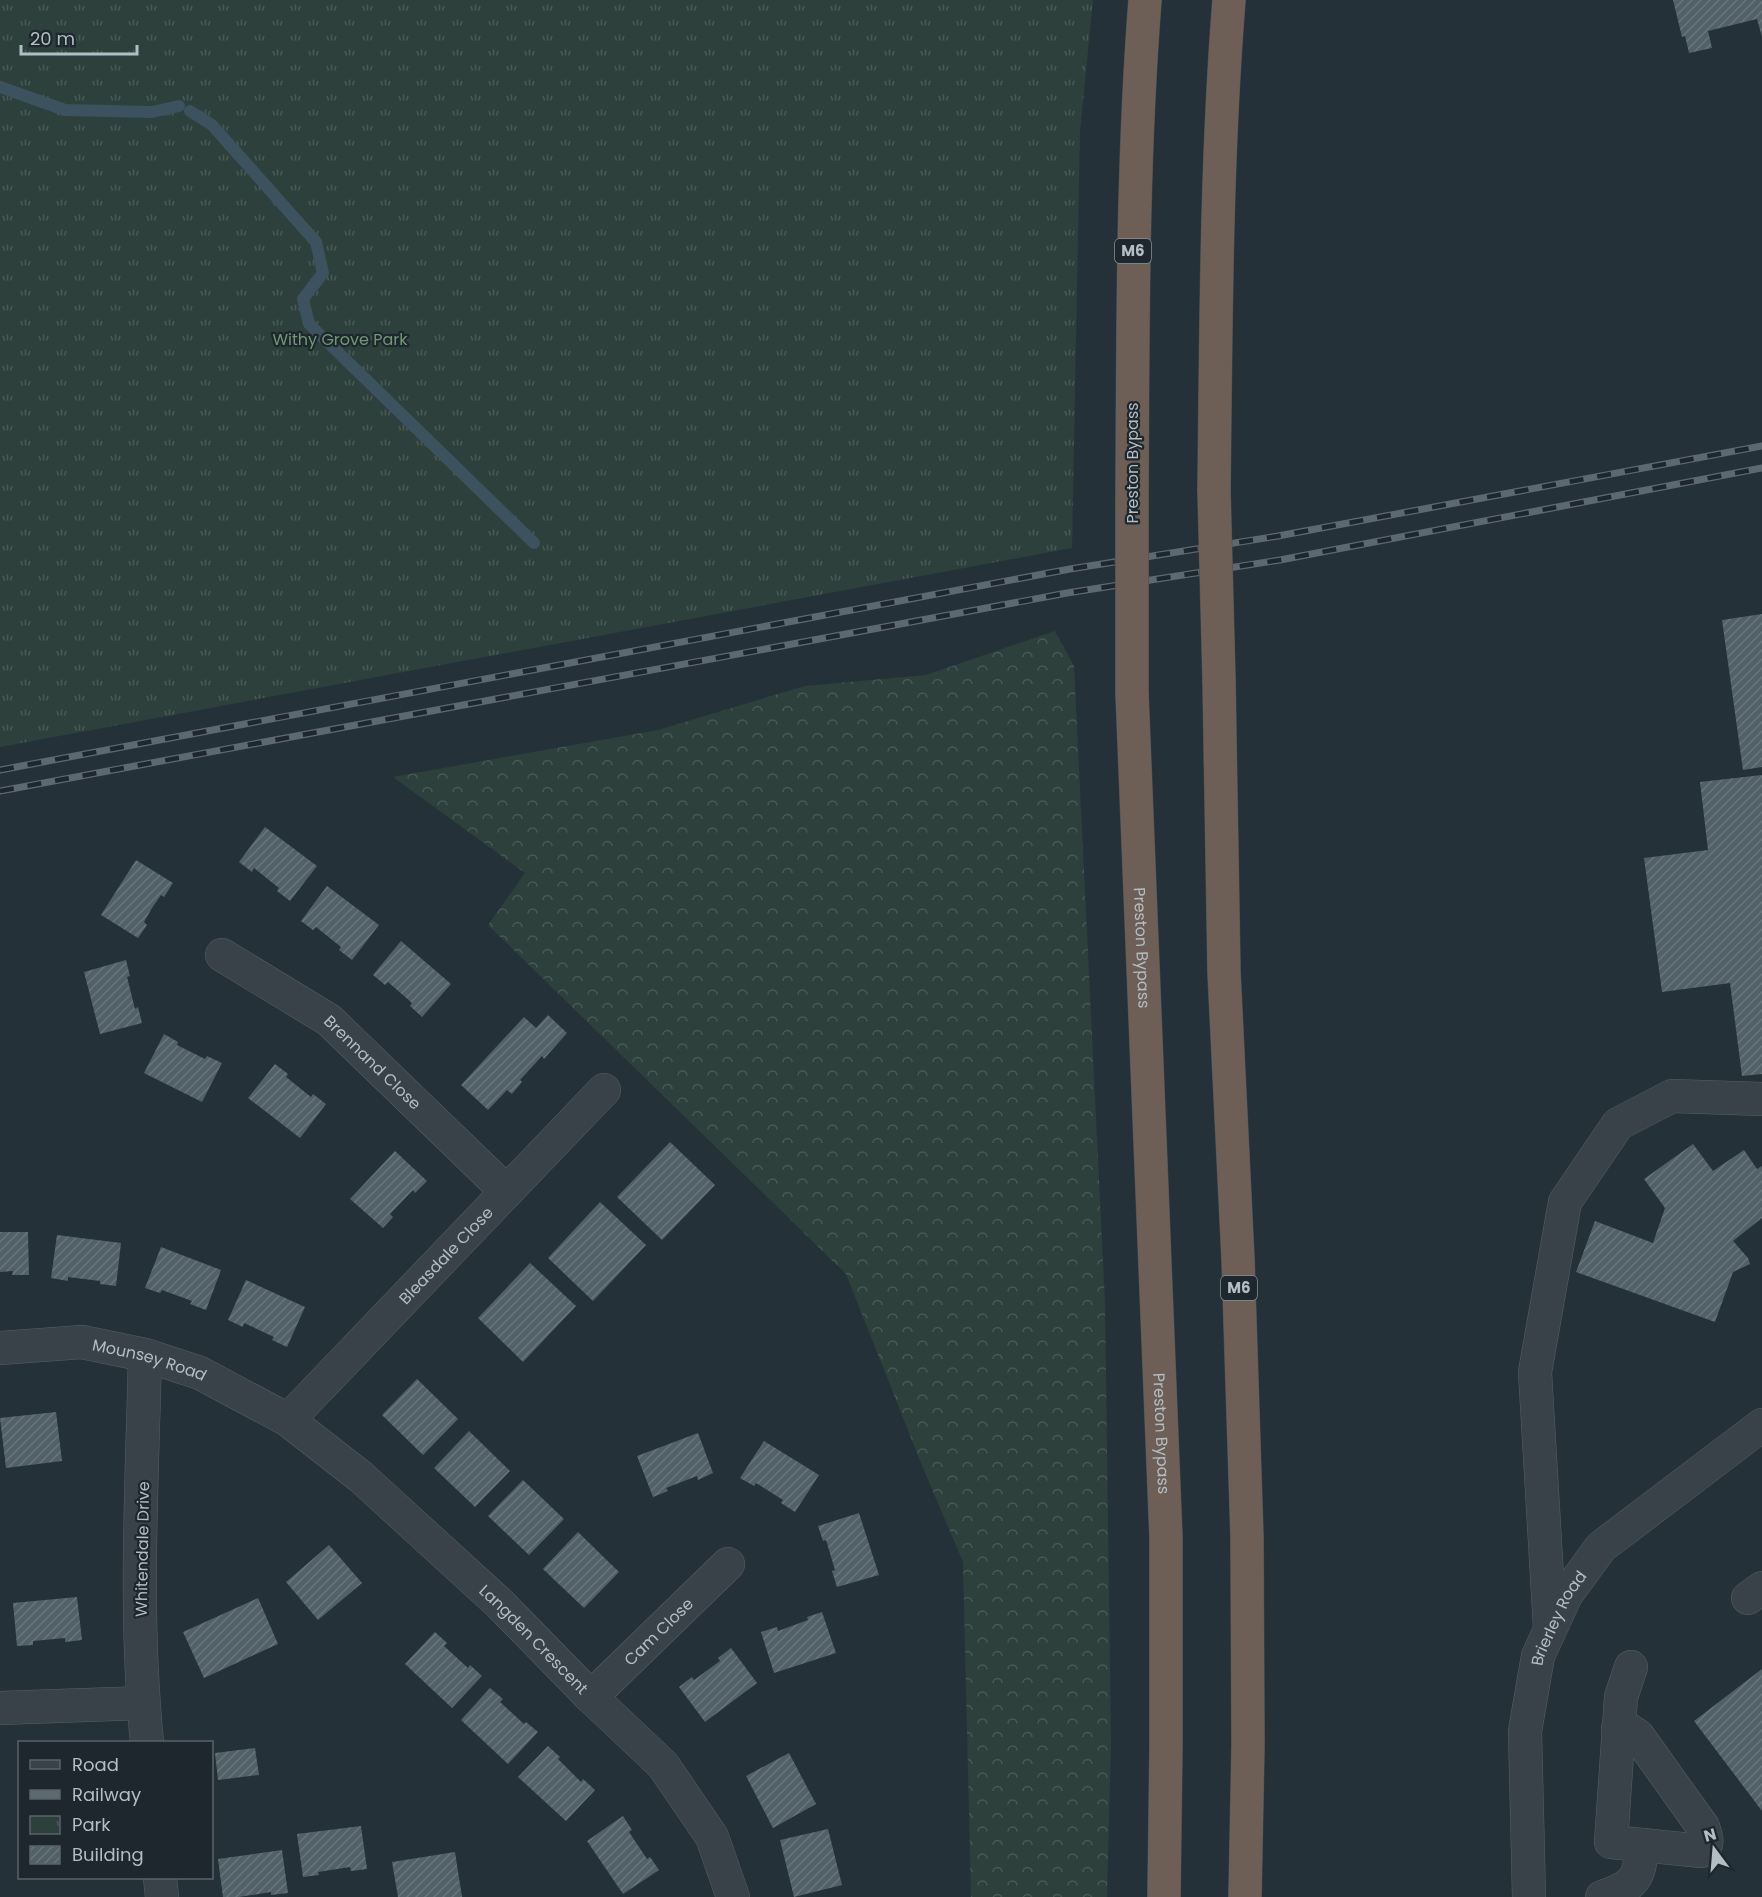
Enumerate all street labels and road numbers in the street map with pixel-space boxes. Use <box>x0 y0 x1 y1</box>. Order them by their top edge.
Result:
road number: M6 <box>1115 239 1151 263</box>
street label: Preston Bypass <box>1121 402 1144 524</box>
street label: Preston Bypass <box>1128 887 1156 1009</box>
street label: Brennand Close <box>319 1010 426 1115</box>
street label: Bleasdale Close <box>394 1202 498 1310</box>
road number: M6 <box>1221 1276 1257 1300</box>
street label: Mounsey Road <box>90 1333 211 1387</box>
street label: Preston Bypass <box>1147 1372 1175 1494</box>
street label: Whitendale Drive <box>130 1481 155 1617</box>
street label: Brierley Road <box>1526 1566 1592 1667</box>
street label: Langden Crescent <box>474 1579 593 1700</box>
street label: Cam Close <box>619 1593 699 1671</box>

